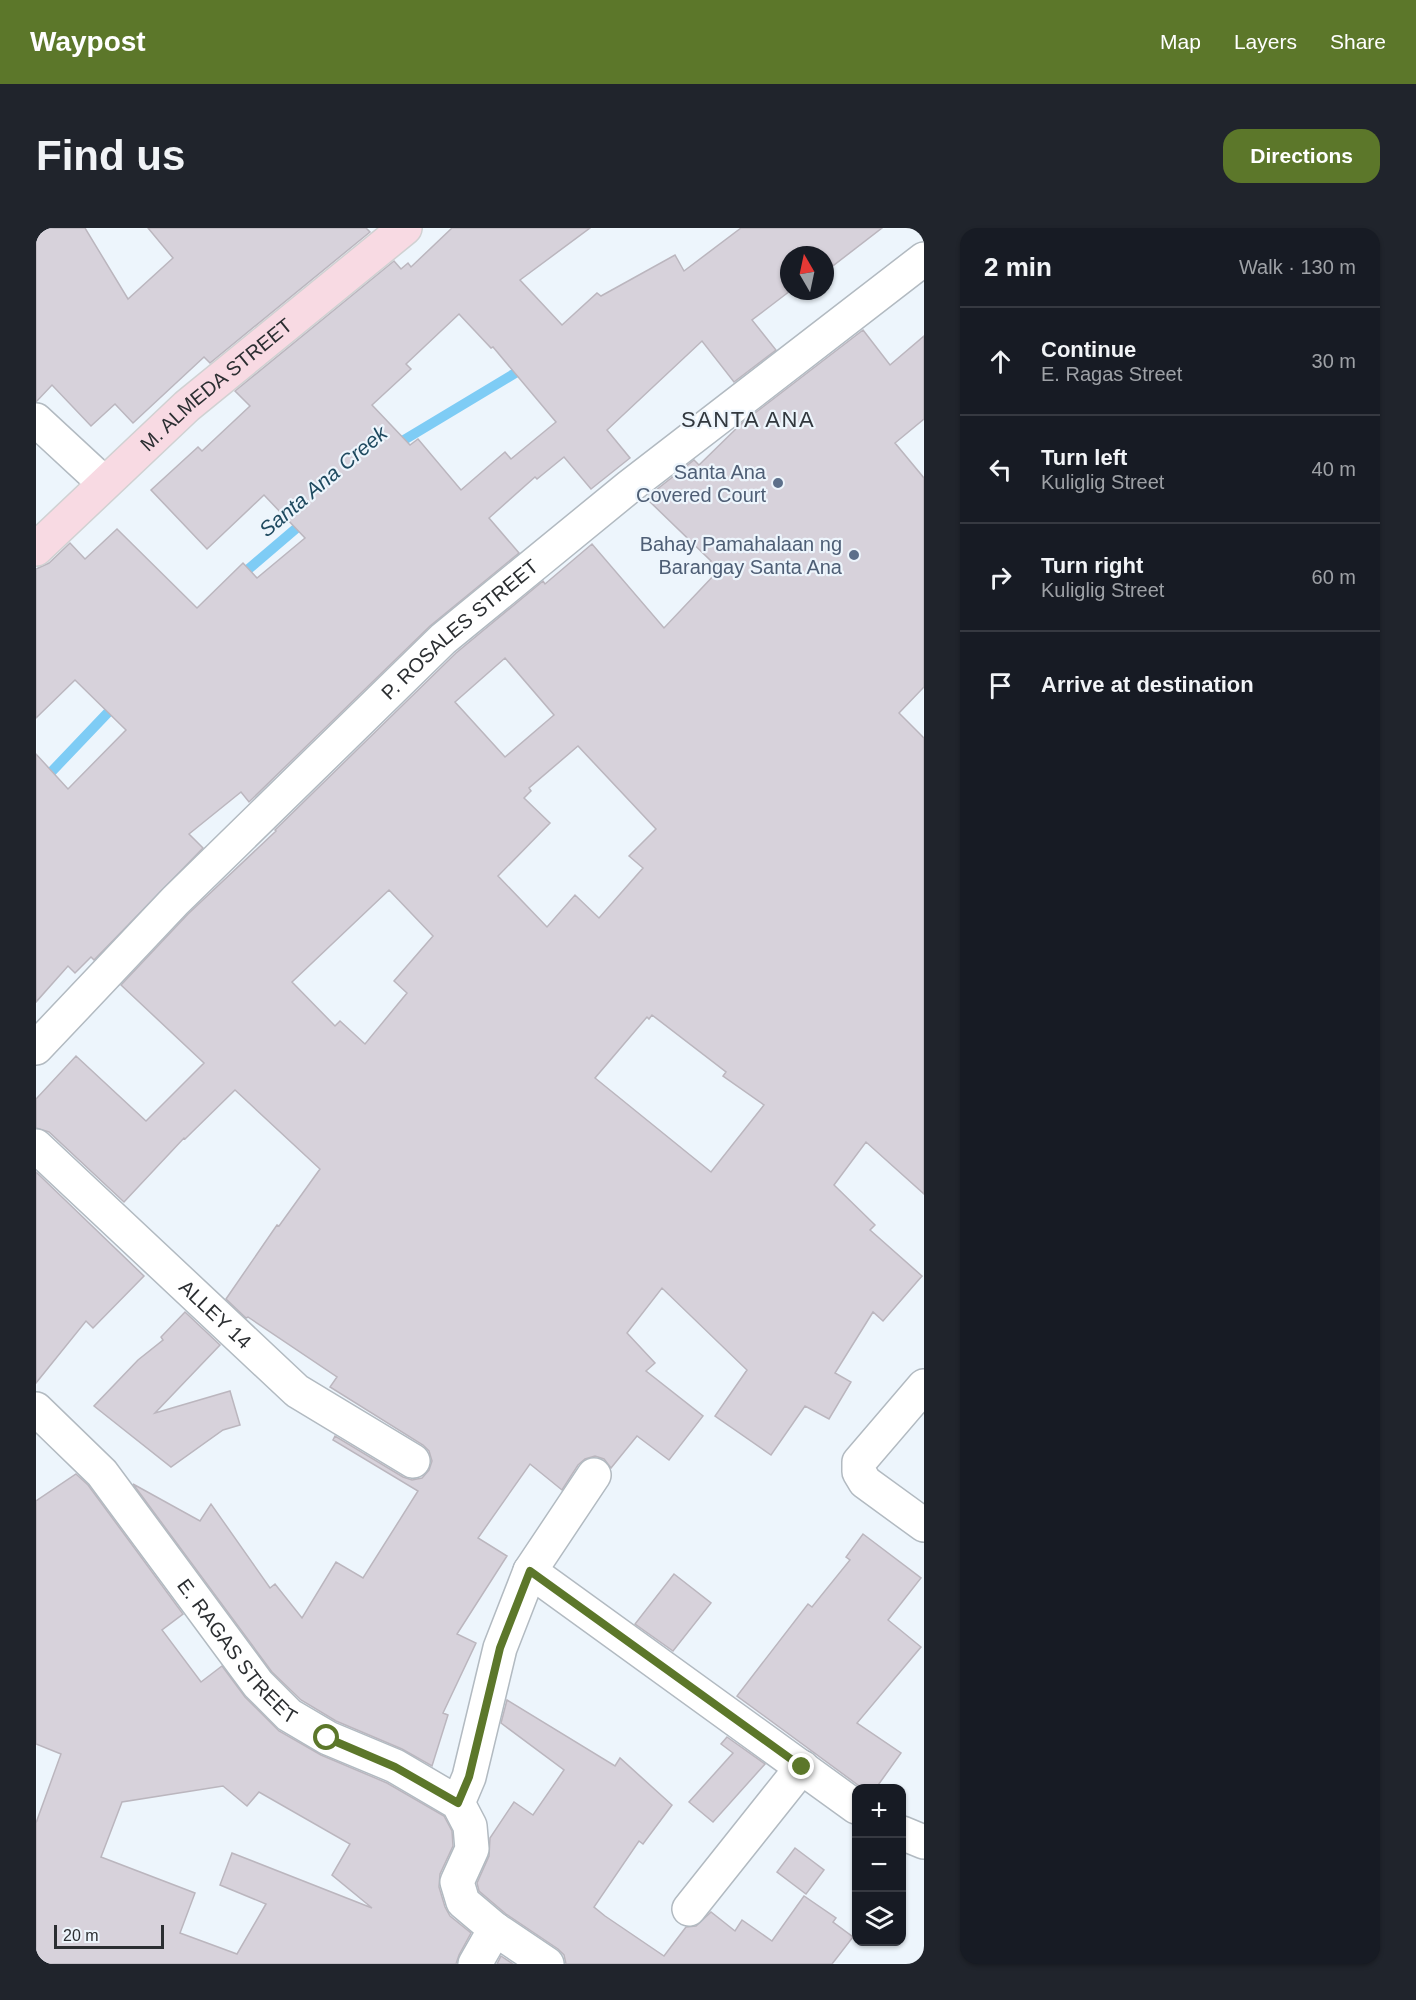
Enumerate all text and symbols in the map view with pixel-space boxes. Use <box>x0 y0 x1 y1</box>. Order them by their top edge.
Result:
text: Waypost <box>30 26 146 57</box>
text: Map <box>1160 30 1201 53</box>
text: Layers <box>1234 30 1297 53</box>
text: Share <box>1330 30 1386 53</box>
button: Directions <box>1223 129 1380 183</box>
text: Find us <box>36 132 185 179</box>
north arrow <box>780 246 834 300</box>
text: 2 min <box>984 252 1052 282</box>
text: Walk · 130 m <box>1239 256 1356 278</box>
street label: M. ALMEDA STREET <box>136 314 296 455</box>
text: Continue <box>1041 337 1136 362</box>
icon: ahead <box>984 345 1017 378</box>
text: 30 m <box>1312 350 1356 372</box>
text: E. Ragas Street <box>1041 363 1182 385</box>
district label: SANTA ANA <box>681 407 815 432</box>
water label: Santa Ana Creek <box>255 420 392 541</box>
text: Turn left <box>1041 445 1127 470</box>
icon: left <box>984 453 1017 486</box>
text: 40 m <box>1312 458 1356 480</box>
place label: Santa Ana Covered Court <box>636 461 767 506</box>
text: Kuliglig Street <box>1041 471 1164 493</box>
marker: Santa Ana Covered Court <box>771 476 785 490</box>
place label: Bahay Pamahalaan ng Barangay Santa Ana <box>640 533 843 578</box>
marker: Bahay Pamahalaan ng Barangay Santa Ana <box>847 548 861 562</box>
text: Turn right <box>1041 553 1143 578</box>
street label: P. ROSALES STREET <box>377 555 542 704</box>
icon: right <box>984 561 1017 594</box>
text: 60 m <box>1312 566 1356 588</box>
text: Kuliglig Street <box>1041 579 1164 601</box>
icon: arrive <box>984 669 1017 702</box>
text: Arrive at destination <box>1041 672 1254 697</box>
street label: ALLEY 14 <box>175 1276 256 1353</box>
street label: E. RAGAS STREET <box>173 1575 301 1728</box>
route start <box>313 1724 339 1750</box>
route end <box>788 1753 814 1779</box>
map controls <box>852 1784 906 1946</box>
button: + <box>852 1784 906 1838</box>
button: − <box>852 1838 906 1892</box>
button: layers <box>852 1892 906 1946</box>
scale bar <box>54 1922 164 1950</box>
text: 20 m <box>63 1927 99 1944</box>

